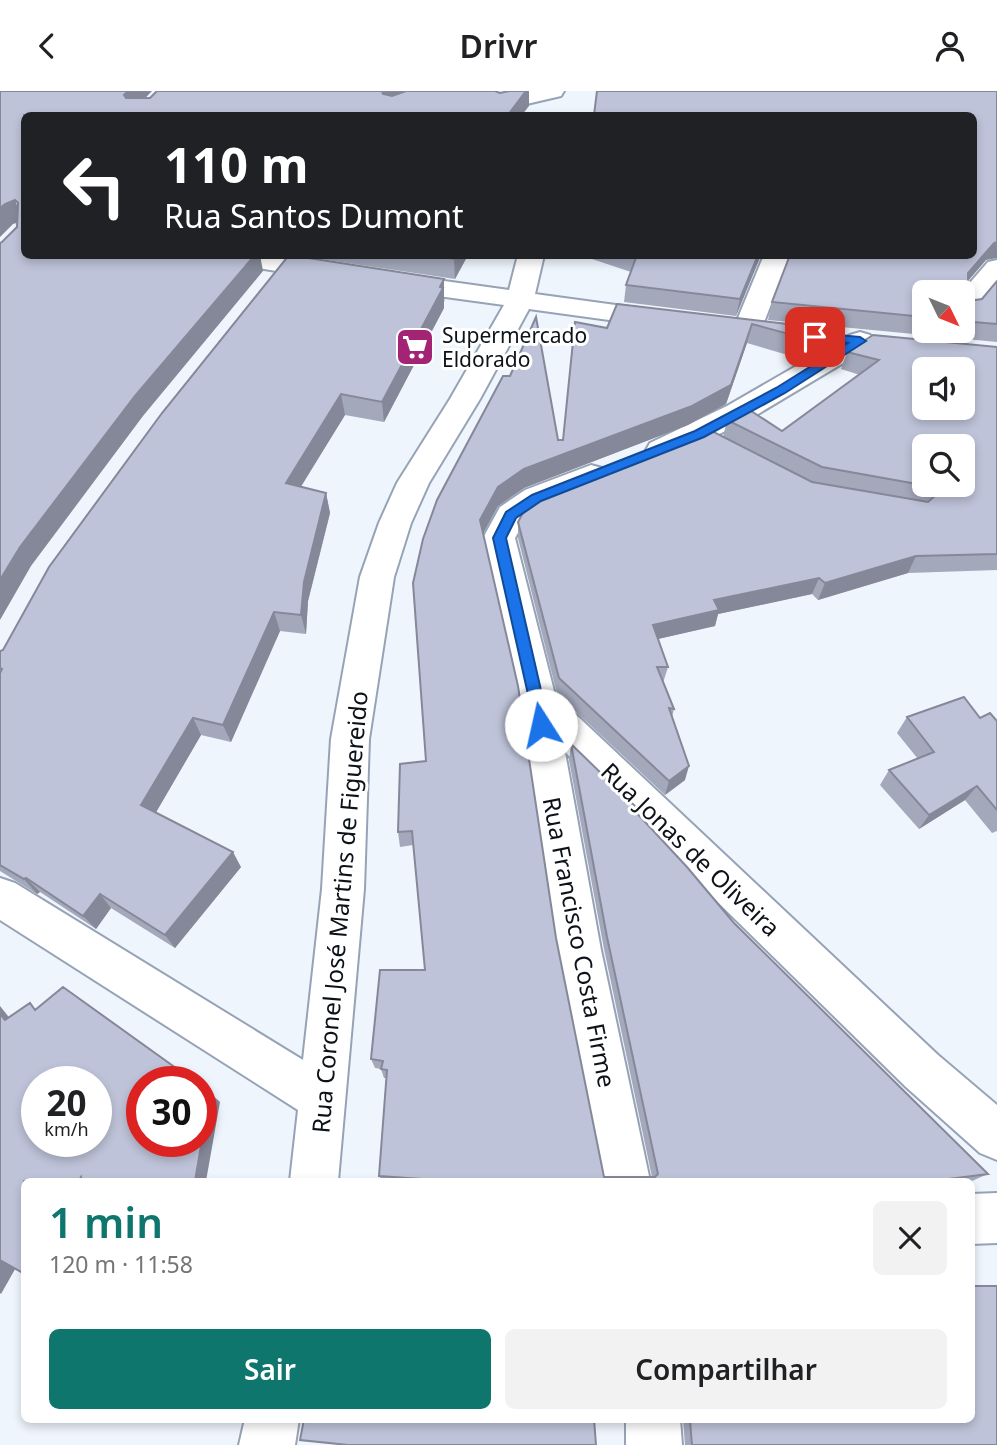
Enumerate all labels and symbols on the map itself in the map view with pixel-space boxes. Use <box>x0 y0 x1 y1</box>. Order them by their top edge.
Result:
north arrow <box>912 280 975 343</box>
pin <box>785 307 845 367</box>
place label: Supermercado Eldorado <box>442 321 587 373</box>
supermarket icon: Supermercado Eldorado <box>394 326 436 368</box>
position arrow <box>504 688 578 762</box>
street label: Rua Coronel José Martins de Figuereido <box>303 690 375 1134</box>
street label: Rua Jonas de Oliveira <box>594 755 788 943</box>
street label: Rua Francisco Costa Firme <box>536 794 624 1090</box>
speed limit sign: 30 <box>126 1066 217 1157</box>

